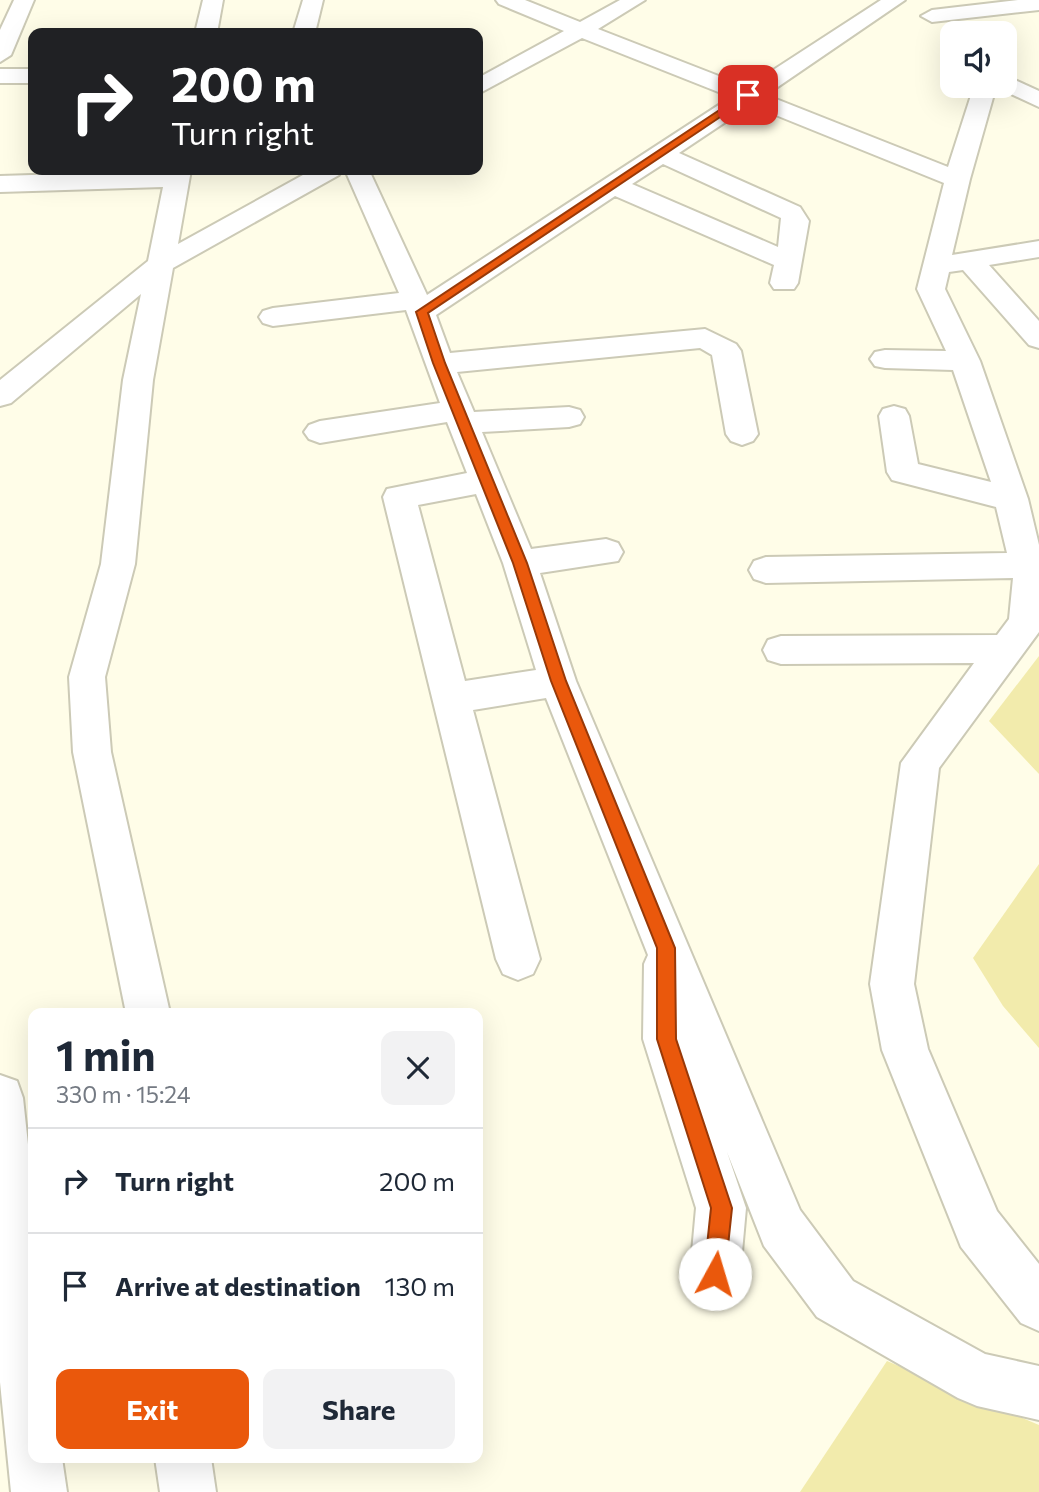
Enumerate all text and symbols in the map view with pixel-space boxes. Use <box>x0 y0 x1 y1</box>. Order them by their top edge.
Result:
map controls <box>940 21 1017 98</box>
button: sound <box>940 21 1017 98</box>
text: 200 m <box>171 52 316 112</box>
icon: right <box>56 56 147 147</box>
pin <box>718 65 778 125</box>
icon: arrive <box>729 76 767 114</box>
text: Turn right <box>171 112 314 152</box>
text: 1 min <box>56 1028 156 1080</box>
button: close <box>381 1031 455 1105</box>
text: 330 m · 15:24 <box>56 1080 191 1108</box>
icon: right <box>56 1162 94 1200</box>
text: Turn right <box>115 1165 234 1196</box>
text: 200 m <box>379 1165 455 1196</box>
position arrow <box>678 1237 752 1311</box>
icon: arrive <box>56 1267 94 1305</box>
text: Arrive at destination <box>115 1270 361 1301</box>
text: 130 m <box>384 1270 455 1301</box>
button: Exit <box>56 1369 249 1449</box>
button: Share <box>263 1369 455 1449</box>

